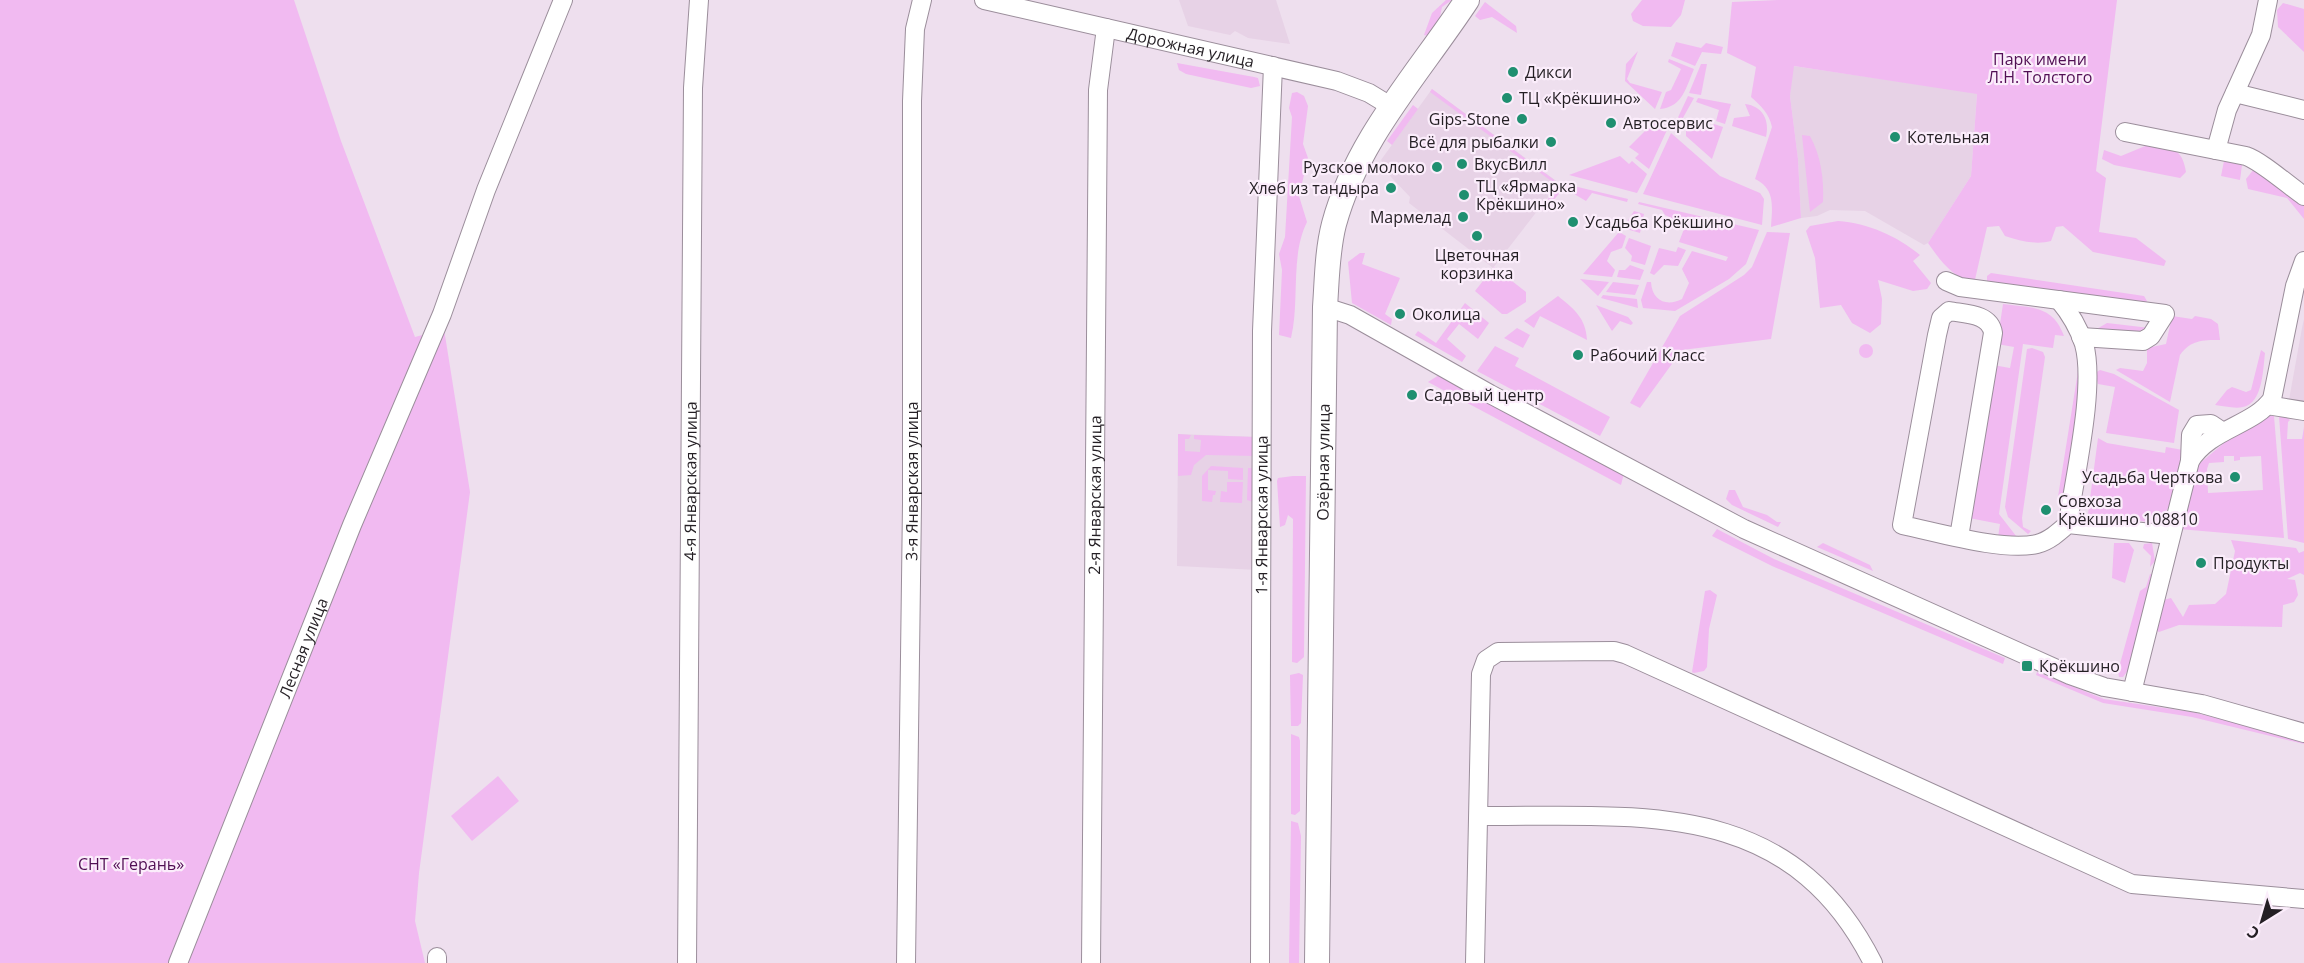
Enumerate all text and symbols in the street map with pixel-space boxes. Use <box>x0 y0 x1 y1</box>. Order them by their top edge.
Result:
street label: Дорожная улица <box>1125 22 1256 73</box>
park label: Парк имени Л.Н. Толстого <box>1988 48 2092 88</box>
place label: Дикси <box>1525 61 1572 83</box>
marker: Дикси <box>1506 65 1520 79</box>
place label: ТЦ «Крёкшино» <box>1519 87 1641 109</box>
marker: ТЦ «Крёкшино» <box>1500 91 1514 105</box>
place label: Gips-Stone <box>1429 108 1510 130</box>
marker: Gips-Stone <box>1515 112 1529 126</box>
place label: Автосервис <box>1623 112 1713 134</box>
marker: Автосервис <box>1604 116 1618 130</box>
place label: Котельная <box>1907 126 1989 148</box>
marker: Котельная <box>1888 130 1902 144</box>
place label: Всё для рыбалки <box>1408 131 1539 153</box>
marker: Всё для рыбалки <box>1544 135 1558 149</box>
place label: ВкусВилл <box>1474 153 1547 175</box>
place label: Рузское молоко <box>1303 156 1425 178</box>
marker: ВкусВилл <box>1455 157 1469 171</box>
marker: Рузское молоко <box>1430 160 1444 174</box>
place label: ТЦ «Ярмарка Крёкшино» <box>1476 175 1576 215</box>
place label: Хлеб из тандыра <box>1249 177 1379 199</box>
marker: Хлеб из тандыра <box>1384 181 1398 195</box>
marker: ТЦ «Ярмарка Крёкшино» <box>1457 188 1471 202</box>
place label: Мармелад <box>1370 206 1451 228</box>
marker: Мармелад <box>1456 210 1470 224</box>
place label: Усадьба Крёкшино <box>1585 211 1734 233</box>
marker: Усадьба Крёкшино <box>1566 215 1580 229</box>
marker: Цветочная корзинка <box>1470 229 1484 243</box>
place label: Цветочная корзинка <box>1435 244 1519 284</box>
place label: Околица <box>1412 303 1481 325</box>
marker: Околица <box>1393 307 1407 321</box>
place label: Рабочий Класс <box>1590 344 1705 366</box>
marker: Рабочий Класс <box>1571 348 1585 362</box>
place label: Садовый центр <box>1424 384 1544 406</box>
marker: Садовый центр <box>1405 388 1419 402</box>
street label: 4-я Январская улица <box>679 401 702 561</box>
street label: 3-я Январская улица <box>900 401 923 561</box>
street label: Озёрная улица <box>1311 403 1335 521</box>
street label: 2-я Январская улица <box>1083 415 1106 575</box>
street label: 1-я Январская улица <box>1250 435 1273 595</box>
place label: Усадьба Черткова <box>2082 466 2223 488</box>
marker: Усадьба Черткова <box>2228 470 2242 484</box>
place label: Совхоза Крёкшино 108810 <box>2058 490 2198 530</box>
marker: Совхоза Крёкшино 108810 <box>2039 503 2053 517</box>
place label: Продукты <box>2213 552 2289 574</box>
marker: Продукты <box>2194 556 2208 570</box>
street label: Лесная улица <box>273 595 333 701</box>
place label: Крёкшино <box>2039 655 2120 677</box>
marker: Крёкшино <box>2020 659 2034 673</box>
park label: СНТ «Герань» <box>78 853 184 875</box>
north arrow <box>2232 891 2292 951</box>
text: С <box>2242 921 2264 945</box>

